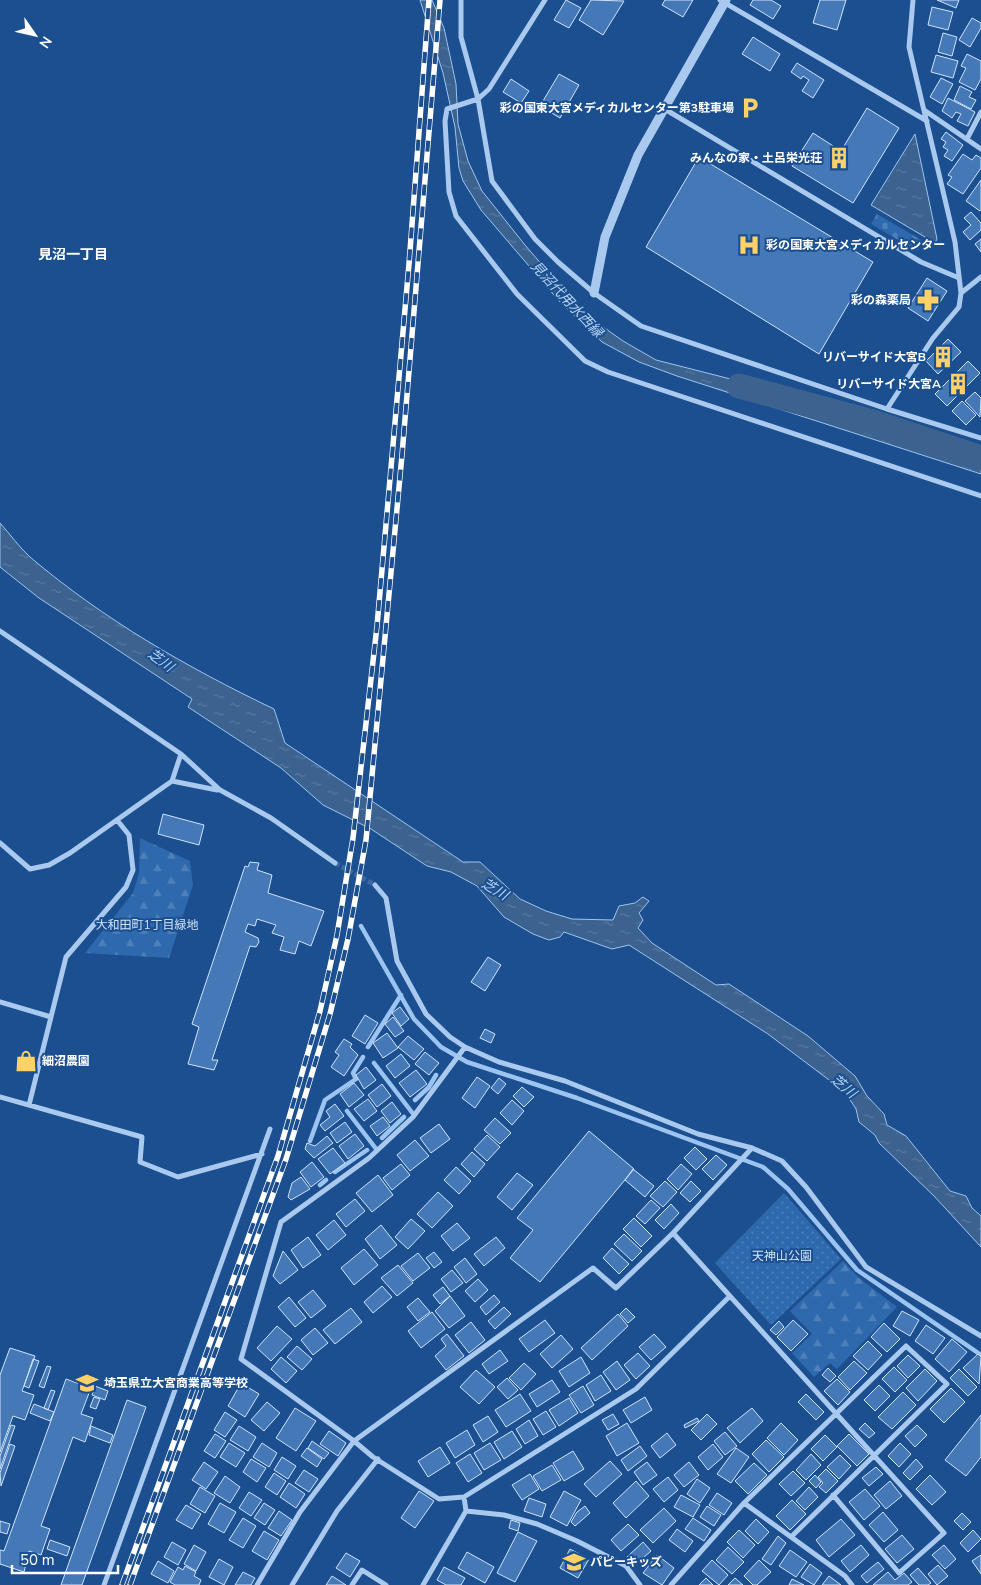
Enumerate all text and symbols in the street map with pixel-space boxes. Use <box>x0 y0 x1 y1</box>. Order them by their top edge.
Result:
north arrow <box>10 10 60 60</box>
text: N <box>35 32 56 52</box>
parking icon: 彩の国東大宮メディカルセンター第3駐車場 <box>737 95 763 121</box>
place label: 彩の国東大宮メディカルセンター第3駐車場 <box>500 100 734 116</box>
building icon: みんなの家・土呂栄光荘 <box>826 145 852 171</box>
place label: みんなの家・土呂栄光荘 <box>690 150 822 166</box>
hospital icon: 彩の国東大宮メディカルセンター <box>736 232 762 258</box>
place label: 彩の国東大宮メディカルセンター <box>766 237 945 253</box>
district label: 見沼一丁目 <box>38 245 108 264</box>
water label: 見沼代用水西縁 <box>526 257 608 343</box>
pharmacy icon: 彩の森薬局 <box>915 287 941 313</box>
place label: 彩の森薬局 <box>851 292 911 308</box>
building icon: リバーサイド大宮B <box>930 344 956 370</box>
place label: リバーサイド大宮B <box>822 349 926 365</box>
building icon: リバーサイド大宮A <box>945 371 971 397</box>
place label: リバーサイド大宮A <box>836 376 941 392</box>
water label: 芝川 <box>144 644 179 677</box>
water label: 芝川 <box>478 874 513 906</box>
park label: 大和田町1丁目緑地 <box>95 917 199 933</box>
shop icon: 細沼農園 <box>13 1048 39 1074</box>
place label: 細沼農園 <box>42 1053 90 1069</box>
water label: 芝川 <box>827 1070 862 1104</box>
park label: 天神山公園 <box>752 1248 812 1264</box>
school or university icon: 埼玉県立大宮商業高等学校 <box>74 1370 100 1396</box>
place label: 埼玉県立大宮商業高等学校 <box>104 1375 248 1391</box>
scale bar <box>12 1542 119 1574</box>
school or university icon: パピーキッズ <box>561 1549 587 1575</box>
text: 50 m <box>20 1550 55 1570</box>
place label: パピーキッズ <box>590 1554 662 1570</box>

